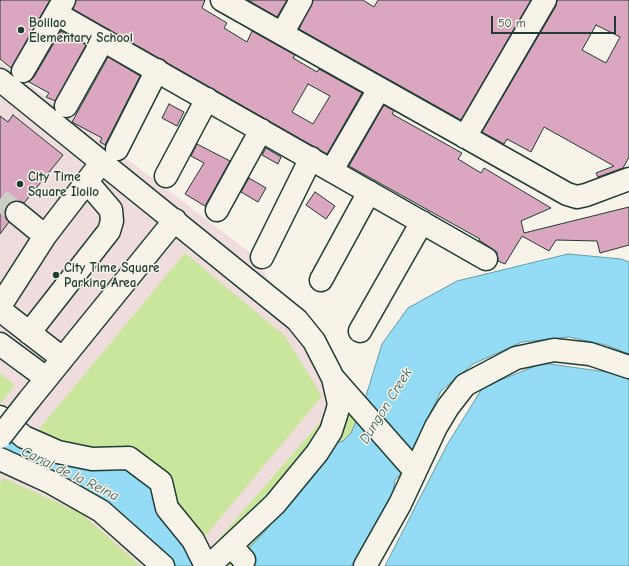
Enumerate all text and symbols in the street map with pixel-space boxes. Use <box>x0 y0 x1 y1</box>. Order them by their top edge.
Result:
scale bar <box>493 8 618 34</box>
place label: Bolilao Elementary School <box>29 15 133 46</box>
text: 50 m <box>498 16 526 30</box>
marker: Bolilao Elementary School <box>16 25 26 35</box>
place label: City Time Square Iloilo <box>28 169 99 200</box>
marker: City Time Square Iloilo <box>15 179 25 189</box>
place label: City Time Square Parking Area <box>64 260 159 291</box>
marker: City Time Square Parking Area <box>51 270 61 280</box>
water label: Dungon Creek <box>356 365 416 447</box>
water label: Canal de la Reina <box>19 443 121 505</box>

